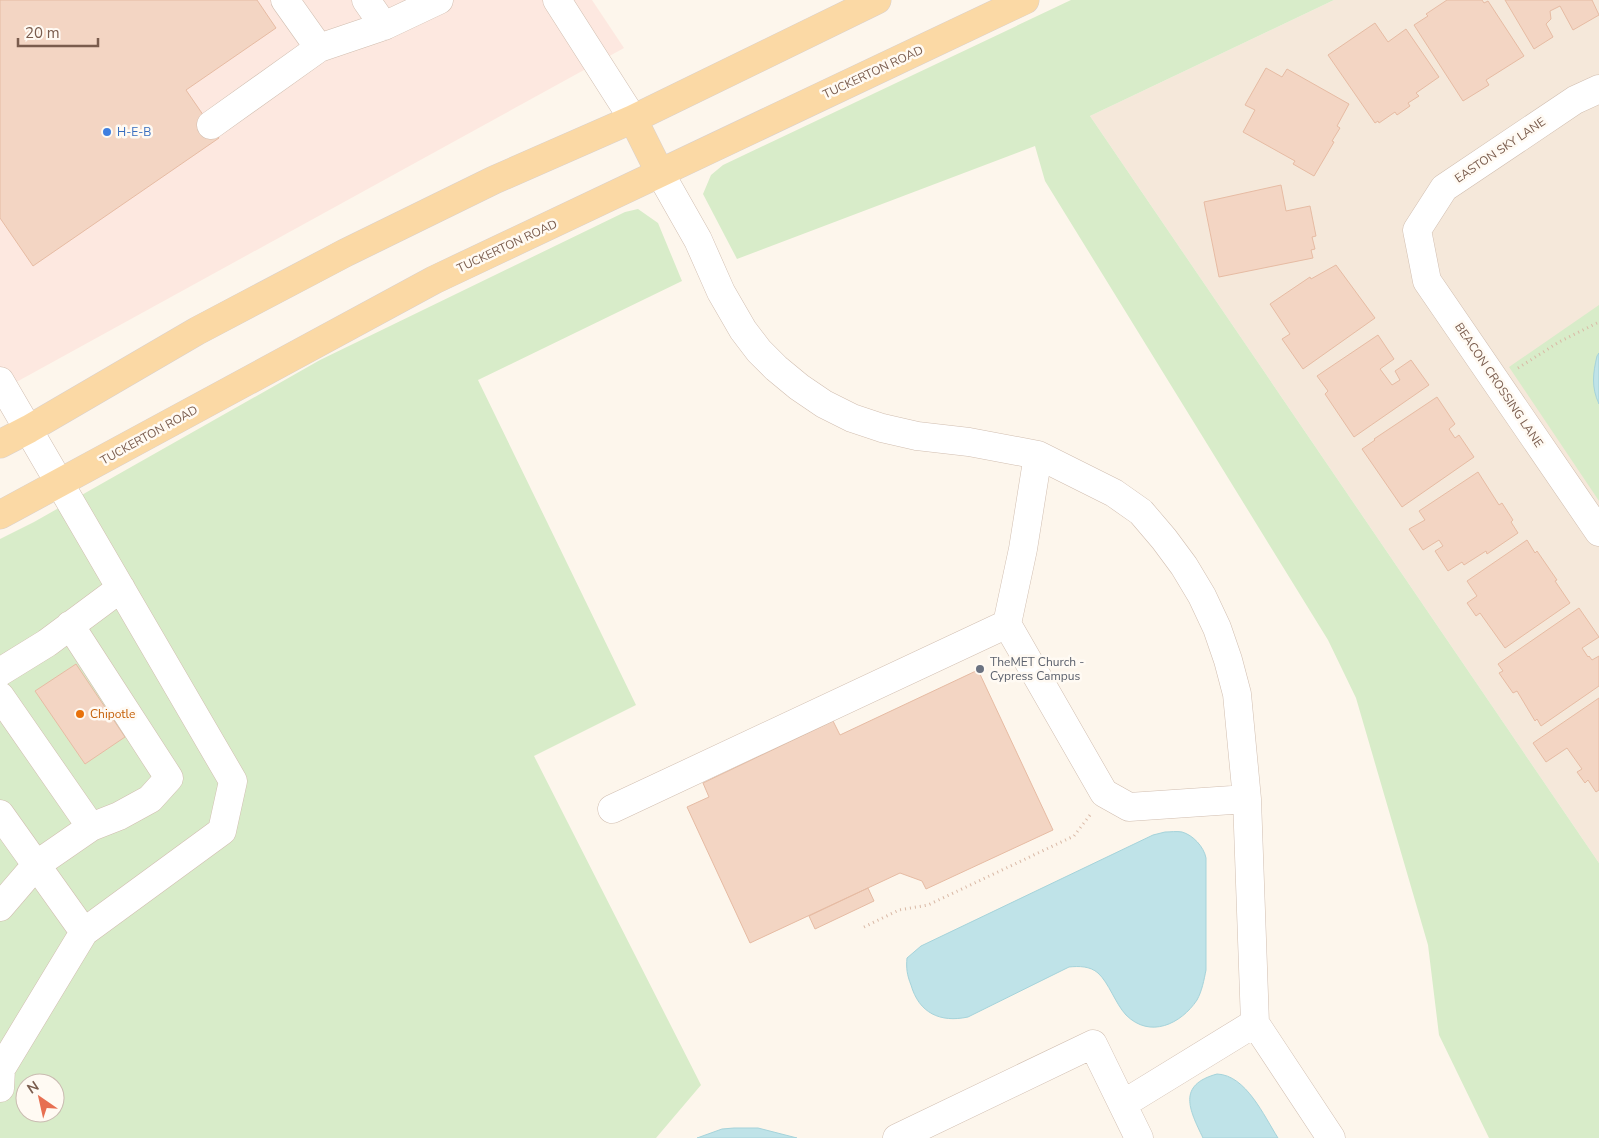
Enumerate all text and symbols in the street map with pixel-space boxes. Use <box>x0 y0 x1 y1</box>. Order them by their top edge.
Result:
scale bar <box>18 15 98 47</box>
text: 20 m <box>25 23 60 43</box>
street label: TUCKERTON ROAD <box>820 42 926 102</box>
street label: EASTON SKY LANE <box>1452 114 1548 186</box>
place label: H-E-B <box>117 124 151 140</box>
marker: H-E-B <box>101 126 113 138</box>
street label: TUCKERTON ROAD <box>454 216 560 276</box>
street label: BEACON CROSSING LANE <box>1451 320 1547 450</box>
street label: TUCKERTON ROAD <box>98 402 201 468</box>
place label: TheMET Church - Cypress Campus <box>990 654 1084 684</box>
marker: TheMET Church - Cypress Campus <box>974 663 986 675</box>
place label: Chipotle <box>90 706 135 722</box>
marker: Chipotle <box>74 708 86 720</box>
north arrow <box>15 1073 65 1123</box>
text: N <box>23 1077 43 1098</box>

